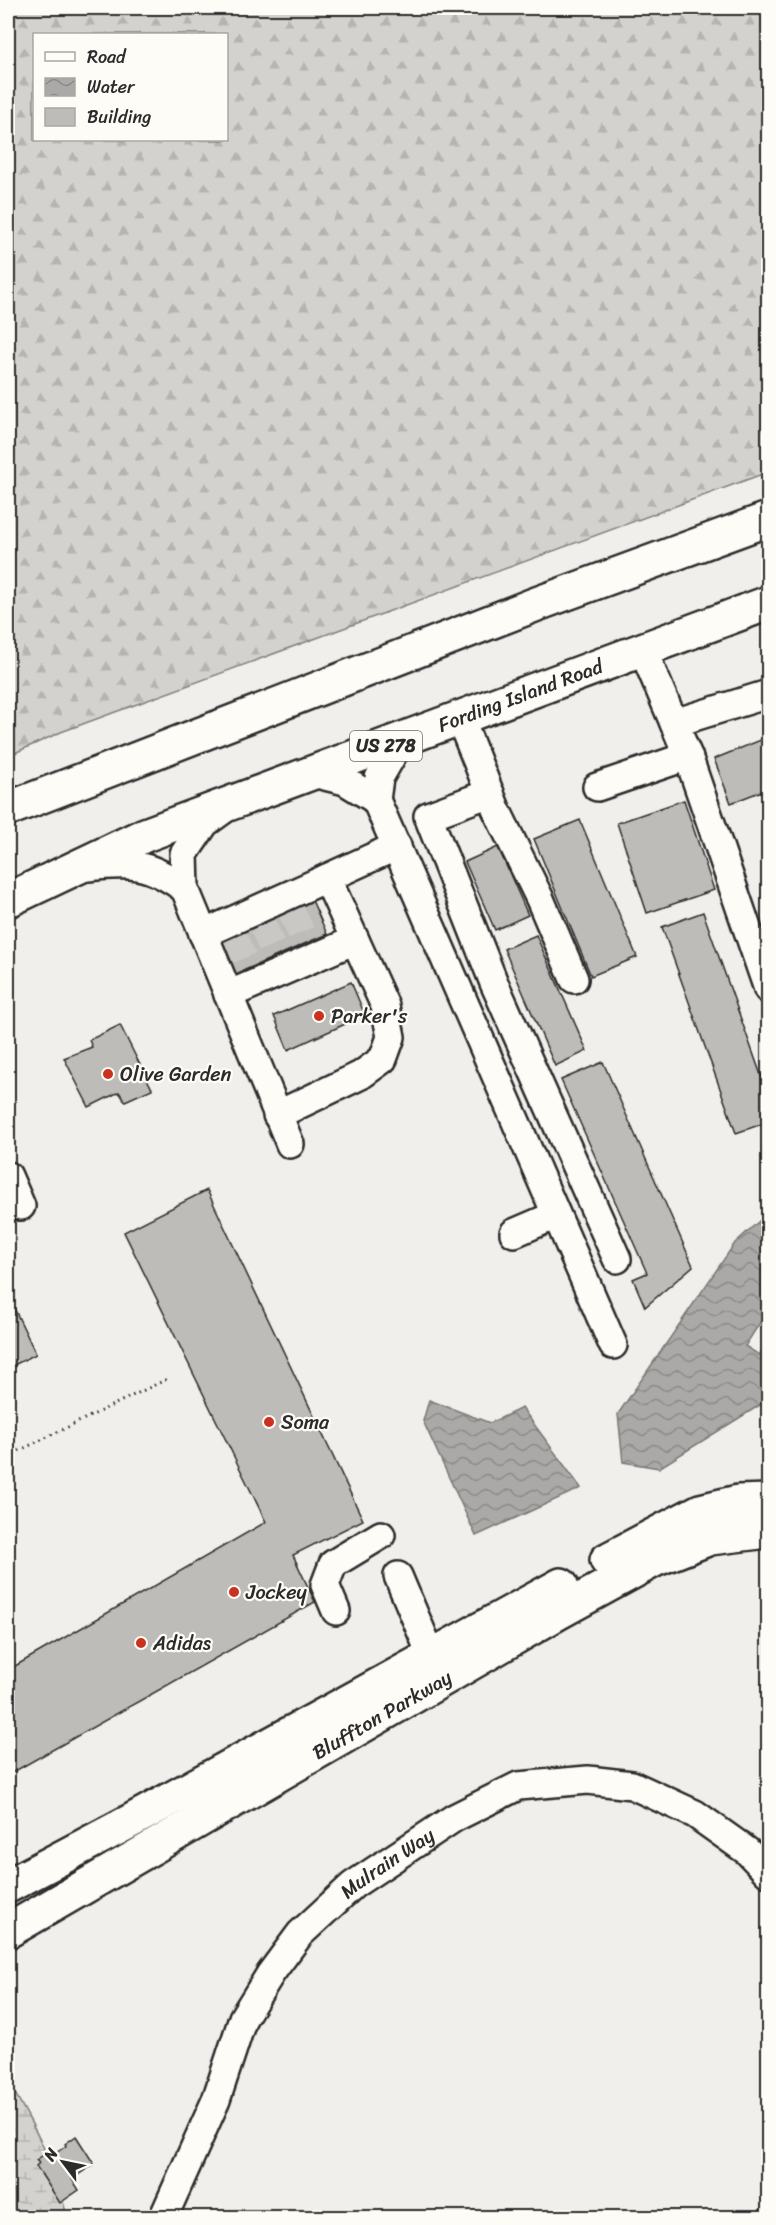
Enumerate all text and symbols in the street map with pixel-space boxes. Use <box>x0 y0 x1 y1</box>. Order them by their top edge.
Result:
legend <box>33 33 228 141</box>
text: Road <box>87 41 127 73</box>
text: Water <box>87 71 136 103</box>
text: Building <box>87 101 151 133</box>
street label: Fording Island Road <box>433 649 609 742</box>
road number: US 278 <box>350 731 422 761</box>
place label: Parker's <box>331 999 408 1034</box>
marker: Parker's <box>312 1009 326 1023</box>
place label: Olive Garden <box>120 1057 231 1092</box>
marker: Olive Garden <box>101 1067 115 1081</box>
place label: Soma <box>281 1405 330 1440</box>
marker: Soma <box>262 1415 276 1429</box>
place label: Jockey <box>245 1575 307 1610</box>
marker: Jockey <box>227 1585 241 1599</box>
place label: Adidas <box>152 1626 212 1661</box>
marker: Adidas <box>134 1636 148 1650</box>
street label: Bluffton Parkway <box>305 1660 459 1769</box>
street label: Mulrain Way <box>331 1818 442 1908</box>
north arrow <box>33 2132 93 2192</box>
text: N <box>35 2141 66 2168</box>

